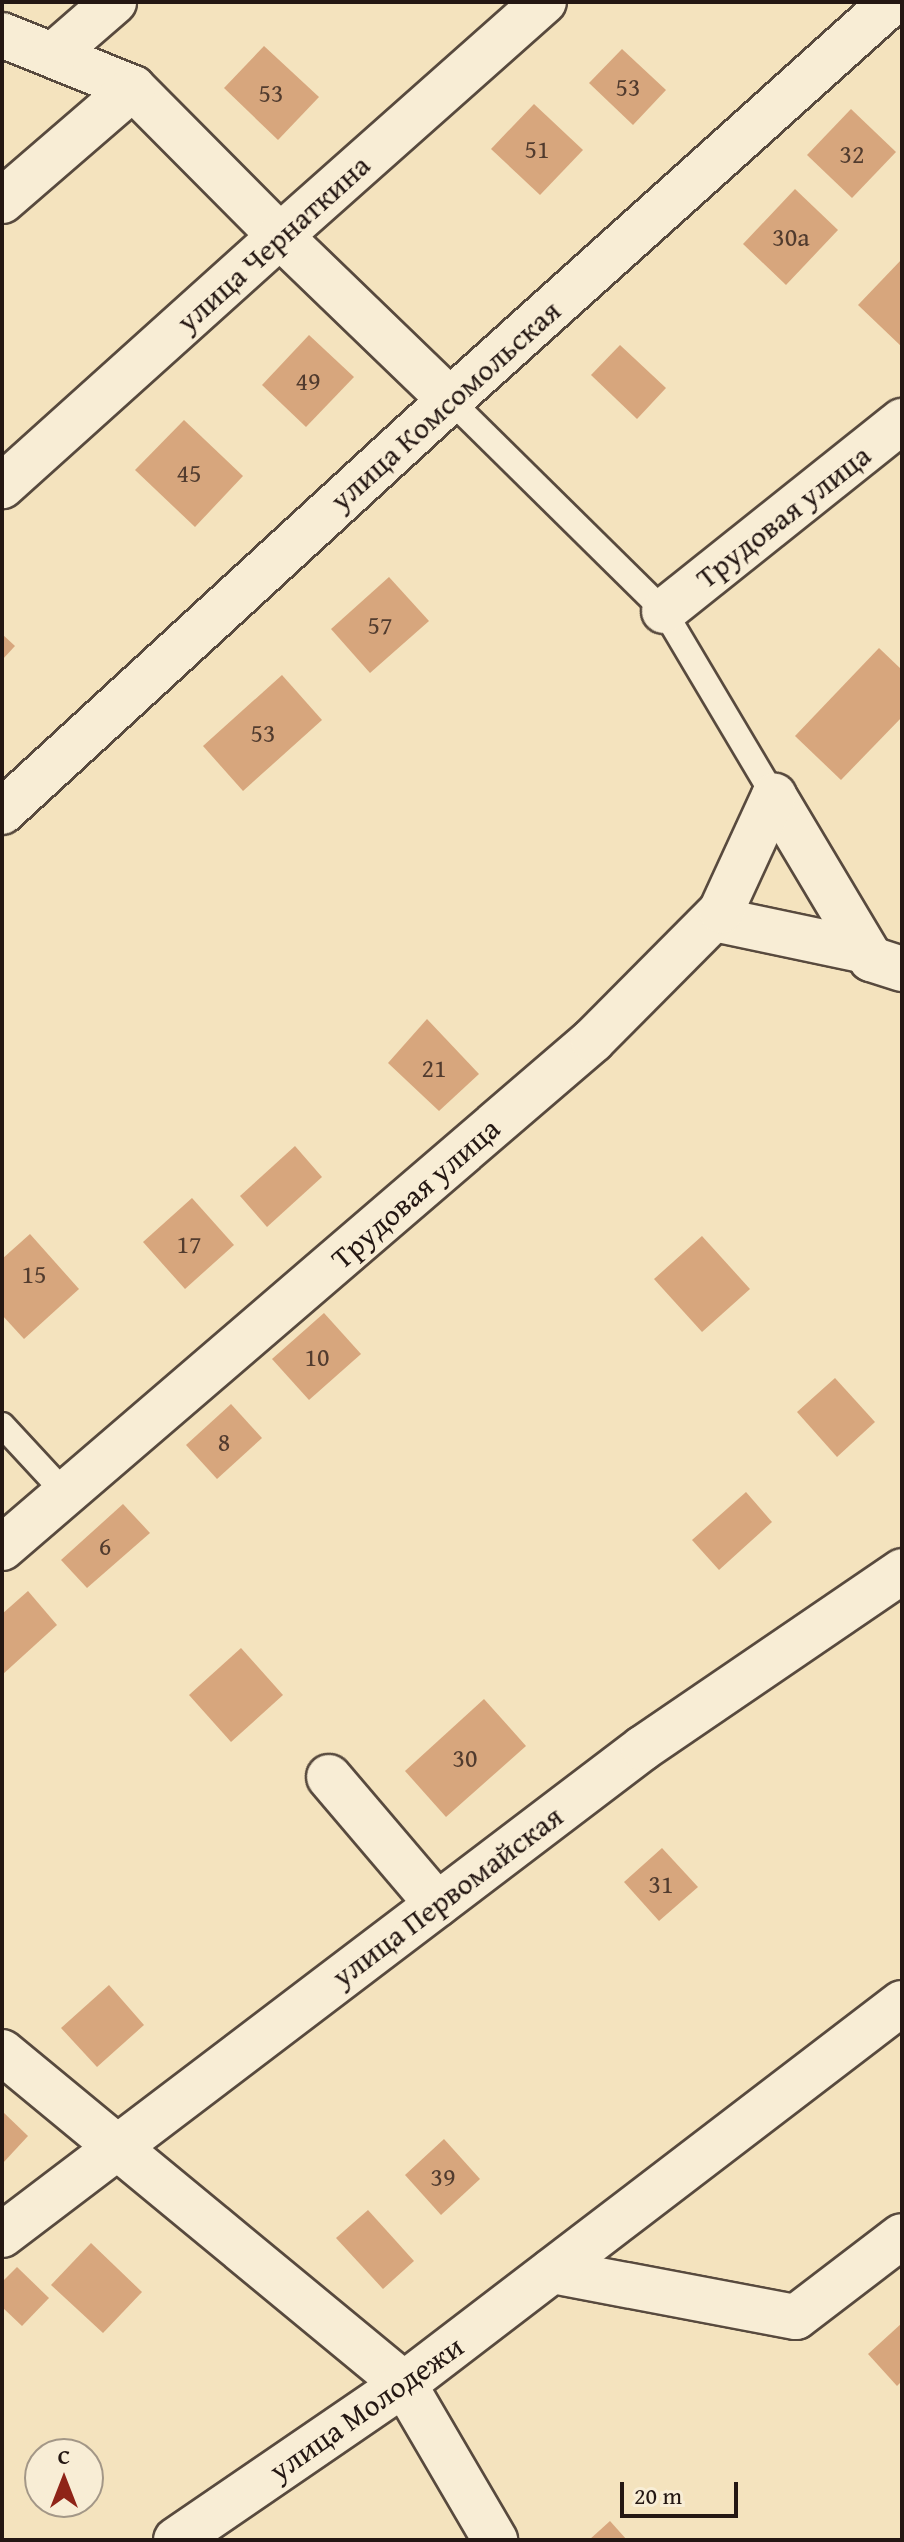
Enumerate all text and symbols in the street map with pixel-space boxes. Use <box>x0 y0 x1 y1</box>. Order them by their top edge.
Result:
house number: 53 <box>615 71 641 103</box>
house number: 53 <box>258 77 284 109</box>
house number: 51 <box>524 133 550 165</box>
house number: 32 <box>839 138 865 170</box>
street label: улица Чернаткина <box>169 147 377 339</box>
house number: 30а <box>772 221 810 253</box>
street label: улица Комсомольская <box>323 292 567 518</box>
house number: 49 <box>295 365 321 397</box>
street label: Трудовая улица <box>689 437 877 595</box>
house number: 45 <box>176 457 202 489</box>
house number: 57 <box>367 609 393 641</box>
house number: 53 <box>250 717 276 749</box>
house number: 21 <box>421 1052 447 1084</box>
street label: Трудовая улица <box>323 1110 507 1276</box>
house number: 17 <box>176 1228 202 1260</box>
house number: 15 <box>21 1258 47 1290</box>
house number: 10 <box>304 1341 330 1373</box>
house number: 8 <box>218 1426 230 1458</box>
house number: 6 <box>99 1530 111 1562</box>
house number: 30 <box>452 1742 478 1774</box>
street label: улица Первомайская <box>325 1798 569 1994</box>
house number: 31 <box>648 1868 674 1900</box>
house number: 39 <box>430 2161 456 2193</box>
street label: улица Молодежи <box>262 2328 470 2488</box>
north arrow <box>24 2438 104 2518</box>
text: С <box>58 2440 70 2472</box>
scale bar <box>624 2466 742 2516</box>
text: 20 m <box>634 2478 682 2513</box>

